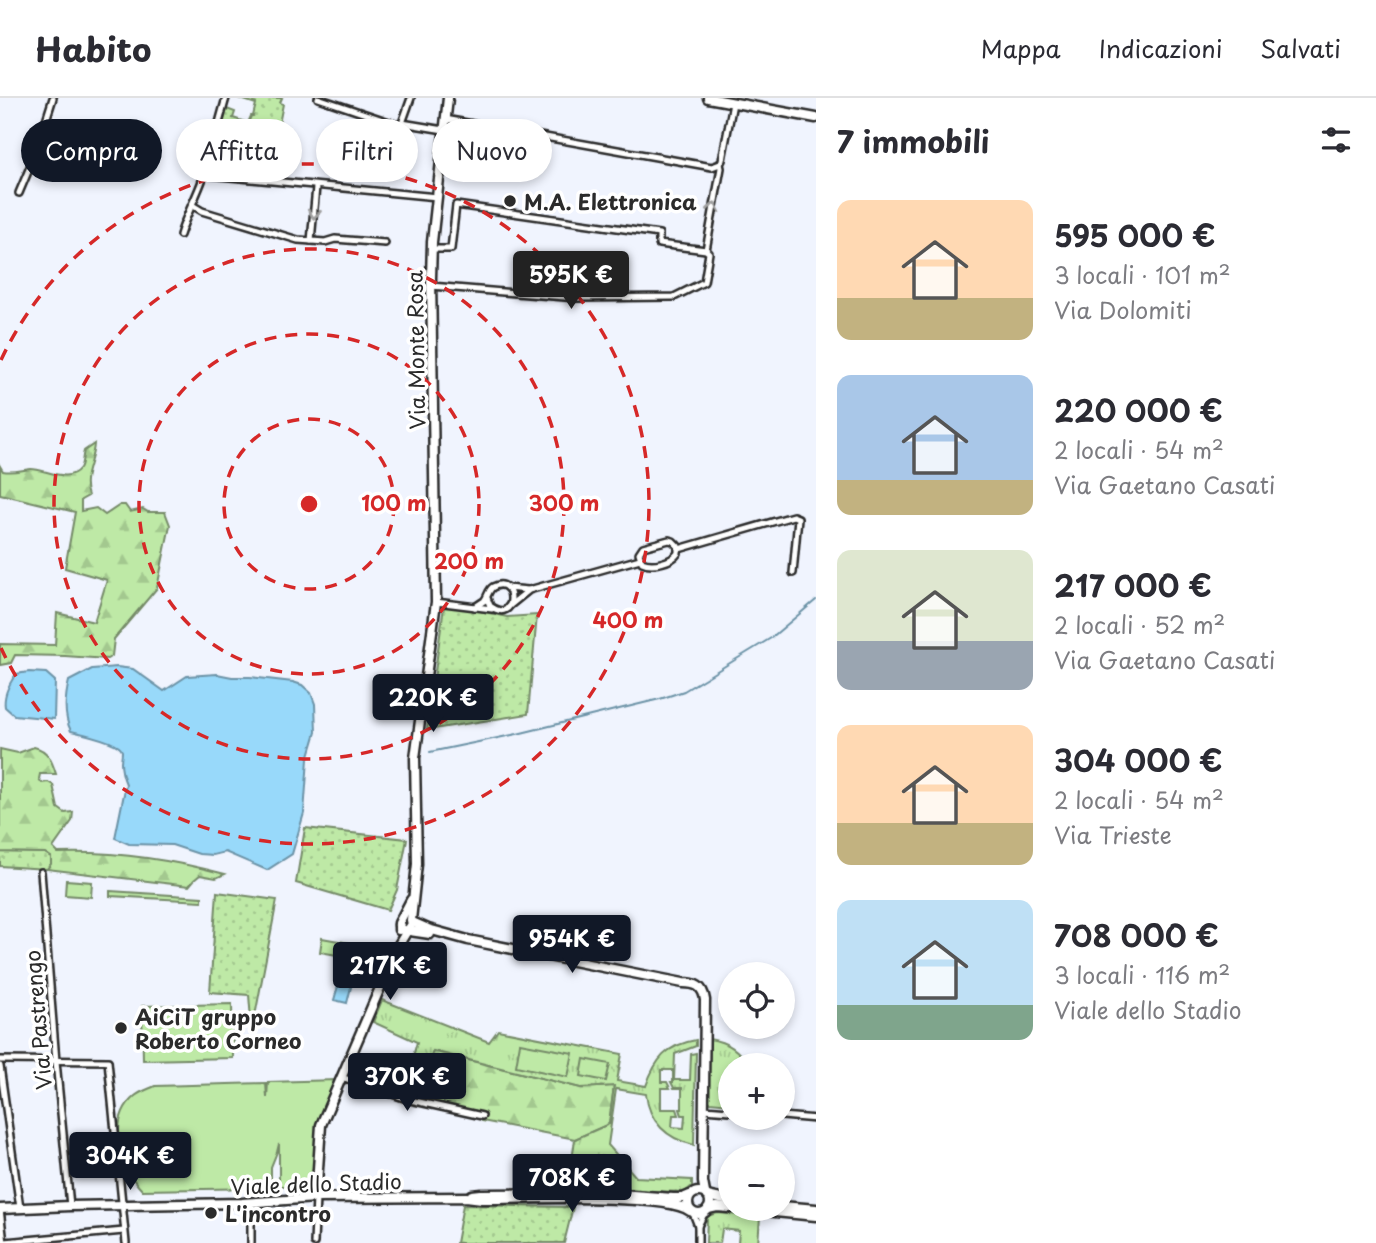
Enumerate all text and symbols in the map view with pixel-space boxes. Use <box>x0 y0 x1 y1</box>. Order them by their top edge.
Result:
text: Habito <box>35 23 151 73</box>
text: Mappa <box>981 30 1061 66</box>
text: Indicazioni <box>1099 30 1222 66</box>
text: Salvati <box>1260 30 1341 66</box>
text: 7 immobili <box>837 118 989 163</box>
chip: Compra <box>21 119 162 182</box>
chip: Affitta <box>176 119 302 182</box>
chip: Filtri <box>316 119 418 182</box>
chip: Nuovo <box>432 119 552 182</box>
icon: filters <box>1317 121 1355 159</box>
place label: M.A. Elettronica <box>524 185 697 217</box>
marker: M.A. Elettronica <box>502 193 518 209</box>
one-way arrow <box>705 201 720 213</box>
one-way arrow <box>306 208 321 220</box>
text: 595 000 € <box>1054 212 1215 257</box>
icon: home <box>893 228 977 312</box>
pin: 595K € <box>514 252 628 311</box>
text: 595K € <box>529 256 613 291</box>
text: 3 locali · 101 m² <box>1054 257 1231 292</box>
street label: Via Monte Rosa <box>398 270 432 430</box>
text: Via Dolomiti <box>1054 292 1192 327</box>
text: 220 000 € <box>1054 387 1223 432</box>
icon: home <box>893 403 977 487</box>
text: 2 locali · 54 m² <box>1054 432 1224 467</box>
text: Via Gaetano Casati <box>1054 467 1275 502</box>
text: 100 m <box>361 486 427 518</box>
text: 300 m <box>529 486 599 518</box>
centre of rings <box>297 492 321 516</box>
text: 200 m <box>434 544 504 576</box>
text: 217 000 € <box>1054 562 1212 607</box>
icon: home <box>893 578 977 662</box>
text: 400 m <box>593 603 663 635</box>
text: 2 locali · 52 m² <box>1054 607 1225 642</box>
text: Via Gaetano Casati <box>1054 642 1275 677</box>
pin: 220K € <box>376 674 490 734</box>
text: 220K € <box>389 679 477 714</box>
text: 304 000 € <box>1054 737 1223 782</box>
icon: home <box>893 753 977 837</box>
text: 2 locali · 54 m² <box>1054 782 1224 817</box>
text: Via Trieste <box>1054 817 1172 852</box>
text: 708 000 € <box>1054 912 1219 957</box>
pin: 954K € <box>515 916 629 975</box>
text: 954K € <box>529 920 615 955</box>
icon: home <box>893 928 977 1012</box>
pin: 217K € <box>333 942 447 1002</box>
text: 217K € <box>349 947 431 982</box>
street label: Via Pastrengo <box>15 949 59 1091</box>
text: 3 locali · 116 m² <box>1054 957 1230 992</box>
map controls <box>718 962 795 1221</box>
button: locate <box>718 962 795 1039</box>
text: Viale dello Stadio <box>1054 992 1242 1027</box>
place label: AiCiT gruppo Roberto Corneo <box>135 1000 301 1056</box>
marker: AiCiT gruppo Roberto Corneo <box>113 1020 129 1036</box>
button: + <box>718 1053 795 1130</box>
pin: 370K € <box>350 1054 464 1113</box>
text: 370K € <box>364 1058 450 1093</box>
pin: 304K € <box>73 1132 187 1192</box>
text: 304K € <box>85 1137 175 1172</box>
button: − <box>718 1144 795 1221</box>
pin: 708K € <box>515 1154 629 1214</box>
text: 708K € <box>529 1159 615 1194</box>
street label: Viale dello Stadio <box>230 1164 402 1202</box>
place label: L'incontro <box>225 1197 331 1229</box>
marker: L'incontro <box>203 1205 219 1221</box>

